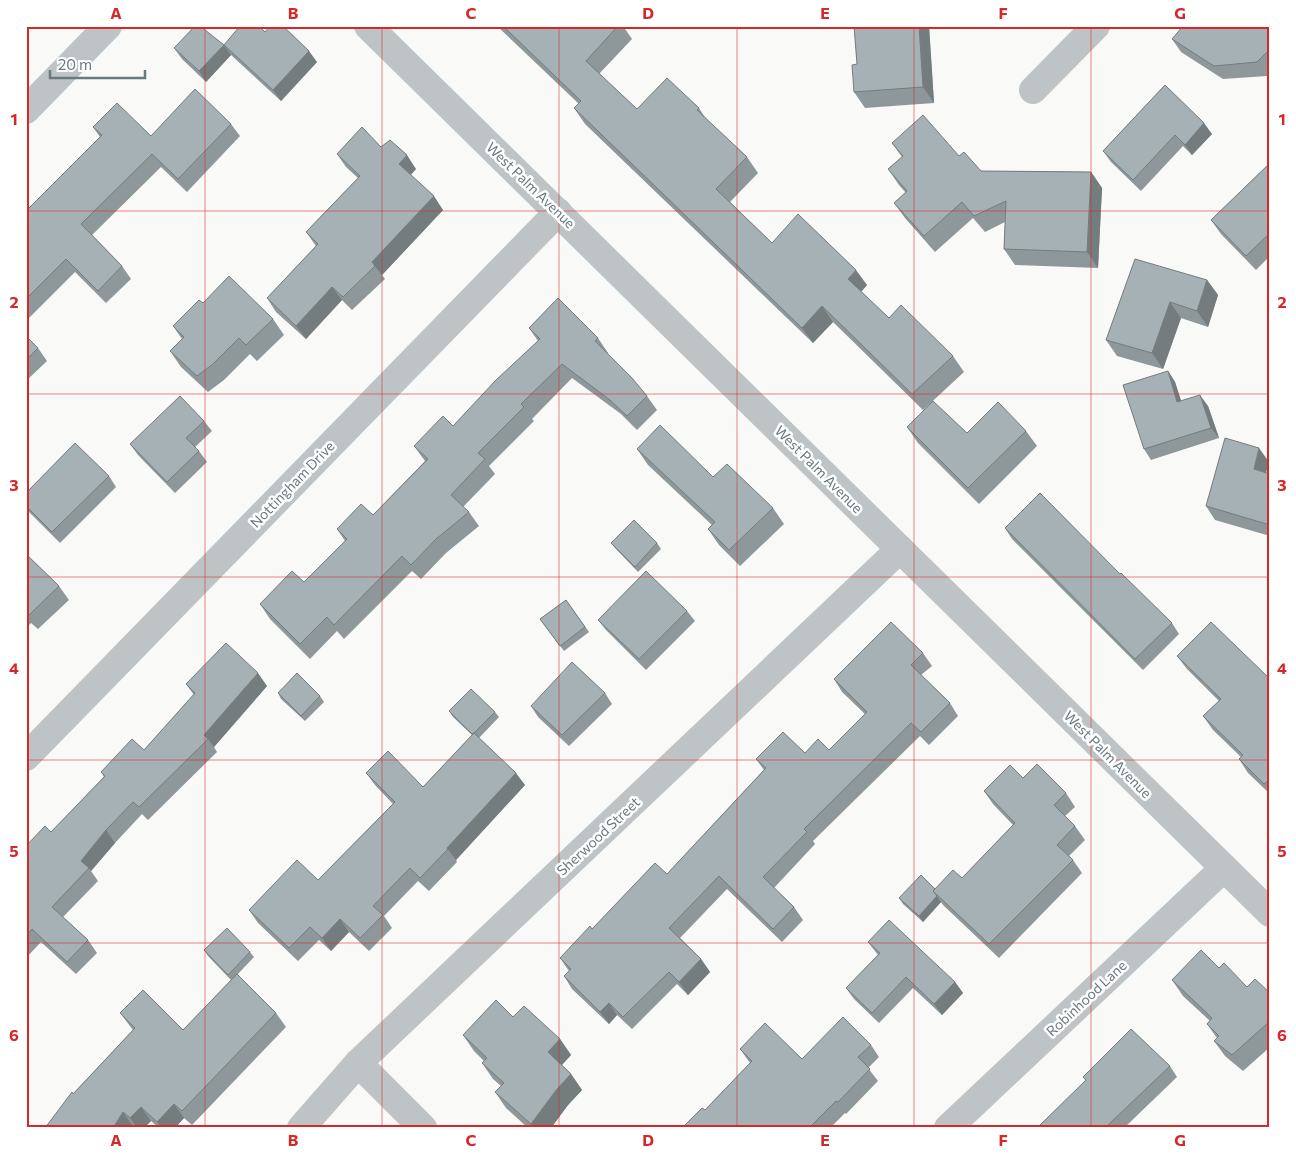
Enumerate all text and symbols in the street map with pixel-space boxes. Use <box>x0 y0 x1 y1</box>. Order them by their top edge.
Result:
text: A <box>110 3 122 22</box>
text: B <box>288 3 299 22</box>
text: C <box>466 3 477 22</box>
text: D <box>642 3 654 22</box>
text: E <box>820 3 830 22</box>
text: F <box>998 3 1008 22</box>
text: G <box>1174 3 1186 22</box>
scale bar <box>50 48 145 80</box>
text: 20 m <box>58 55 92 73</box>
text: 1 <box>10 109 18 128</box>
text: 1 <box>1278 109 1286 128</box>
street label: West Palm Avenue <box>483 138 579 232</box>
text: 2 <box>9 292 19 311</box>
text: 2 <box>1277 292 1287 311</box>
street label: West Palm Avenue <box>772 422 866 516</box>
street label: Nottingham Drive <box>246 437 338 531</box>
text: 3 <box>9 475 19 494</box>
text: 3 <box>1277 475 1287 494</box>
text: 4 <box>9 658 19 677</box>
text: 4 <box>1277 658 1287 677</box>
street label: West Palm Avenue <box>1061 707 1155 801</box>
street label: Sherwood Street <box>553 793 643 879</box>
text: 5 <box>9 841 19 860</box>
text: 5 <box>1277 841 1287 860</box>
street label: Robinhood Lane <box>1042 957 1130 1039</box>
text: 6 <box>9 1025 19 1044</box>
text: 6 <box>1277 1025 1287 1044</box>
text: A <box>110 1130 122 1149</box>
text: B <box>288 1130 299 1149</box>
text: C <box>466 1130 477 1149</box>
text: D <box>642 1130 654 1149</box>
text: E <box>820 1130 830 1149</box>
text: F <box>998 1130 1008 1149</box>
text: G <box>1174 1130 1186 1149</box>

